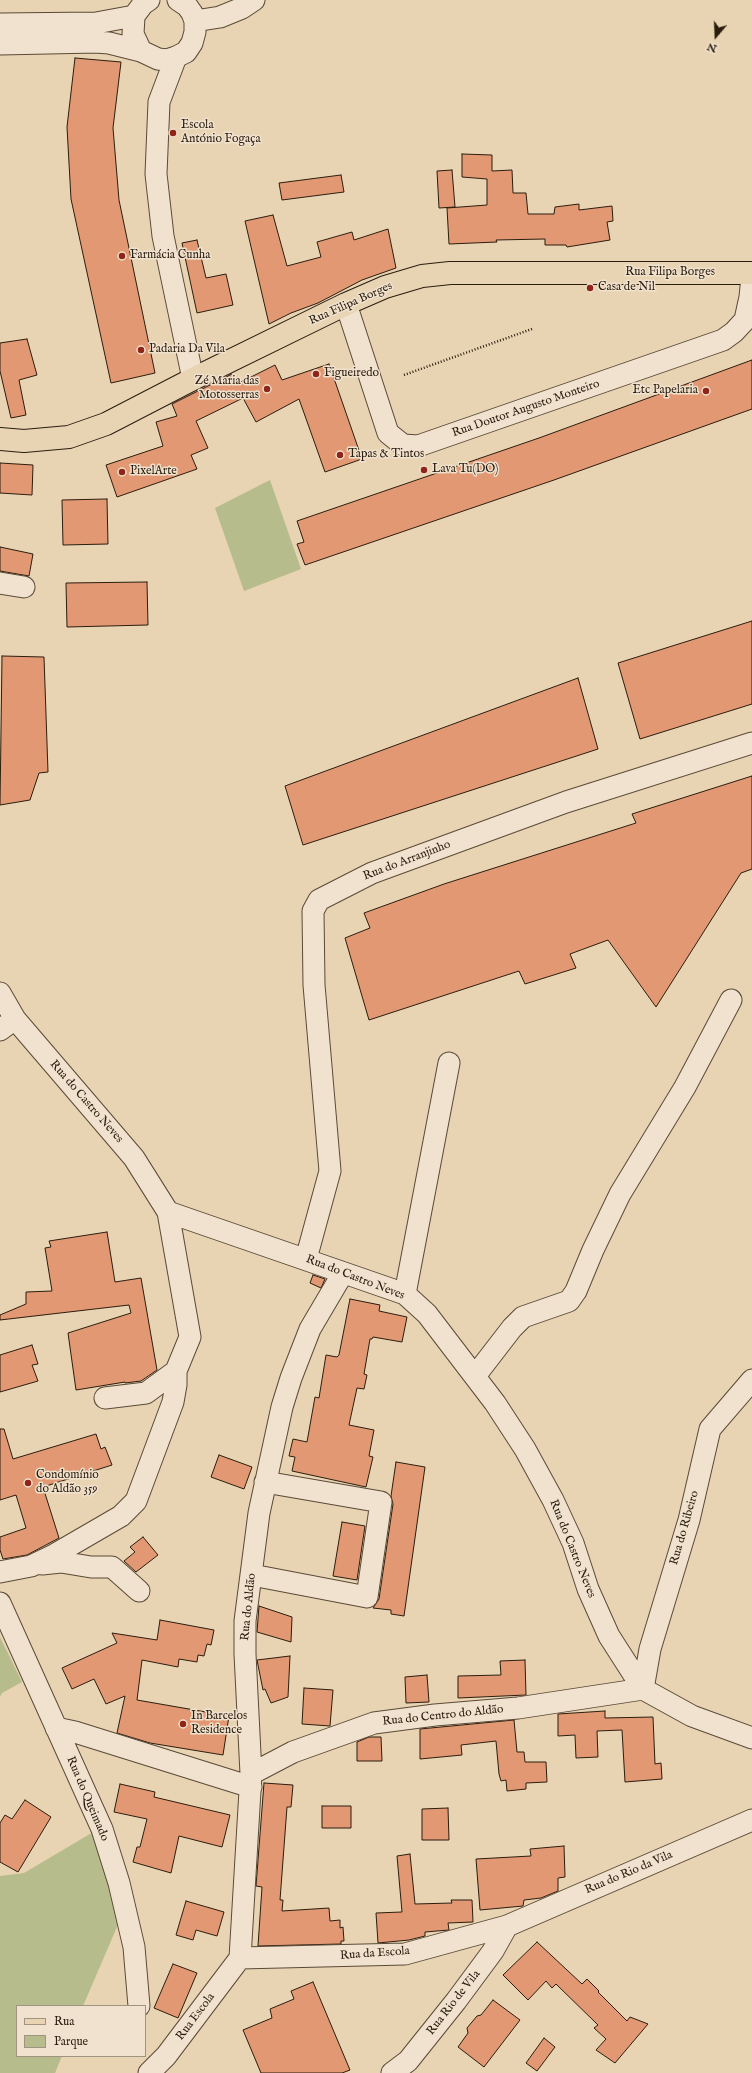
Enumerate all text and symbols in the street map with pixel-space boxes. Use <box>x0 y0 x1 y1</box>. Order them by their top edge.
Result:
north arrow <box>696 16 736 56</box>
text: N <box>705 39 719 56</box>
place label: Escola António Fogaça <box>181 119 261 147</box>
marker: Escola António Fogaça <box>168 128 178 138</box>
place label: Farmácia Cunha <box>130 249 210 263</box>
marker: Farmácia Cunha <box>117 251 127 261</box>
street label: Rua Filipa Borges <box>625 266 715 280</box>
street label: Rua Filipa Borges <box>307 279 395 329</box>
place label: Casa de Nil <box>598 281 655 295</box>
marker: Casa de Nil <box>585 283 595 293</box>
place label: Padaria Da Vila <box>149 343 225 357</box>
marker: Padaria Da Vila <box>136 345 146 355</box>
place label: Figueiredo <box>324 367 379 381</box>
marker: Figueiredo <box>311 369 321 379</box>
place label: Zé Maria das Motosserras <box>195 375 259 403</box>
street label: Rua Doutor Augusto Monteiro <box>450 377 602 441</box>
marker: Zé Maria das Motosserras <box>262 384 272 394</box>
place label: Etc Papelaria <box>632 384 698 398</box>
marker: Etc Papelaria <box>701 386 711 396</box>
place label: Tapas & Tintos <box>348 448 424 462</box>
marker: Tapas & Tintos <box>335 450 345 460</box>
place label: Lava Tu(DO) <box>432 463 498 477</box>
place label: PixelArte <box>130 465 177 479</box>
marker: Lava Tu(DO) <box>419 465 429 475</box>
marker: PixelArte <box>117 467 127 477</box>
street label: Rua do Arranjinho <box>361 838 453 884</box>
street label: Rua do Castro Neves <box>46 1058 126 1146</box>
street label: Rua do Castro Neves <box>304 1253 406 1303</box>
place label: Condomínio do Aldão 359 <box>36 1469 99 1497</box>
marker: Condomínio do Aldão 359 <box>23 1478 33 1488</box>
street label: Rua do Ribeiro <box>667 1489 703 1567</box>
street label: Rua do Castro Neves <box>546 1498 598 1600</box>
street label: Rua do Aldão <box>238 1572 260 1642</box>
street label: Rua do Centro do Aldão <box>382 1702 504 1730</box>
place label: In Barcelos Residence <box>191 1710 247 1738</box>
marker: In Barcelos Residence <box>178 1719 188 1729</box>
street label: Rua do Queimado <box>63 1754 111 1844</box>
street label: Rua do Rio da Vila <box>583 1848 675 1898</box>
street label: Rua da Escola <box>340 1944 410 1964</box>
street label: Rua Rio de Vila <box>424 1968 484 2038</box>
street label: Rua Escola <box>173 1990 219 2044</box>
legend <box>16 2005 146 2057</box>
text: Rua <box>54 2014 74 2029</box>
text: Parque <box>54 2034 88 2049</box>

